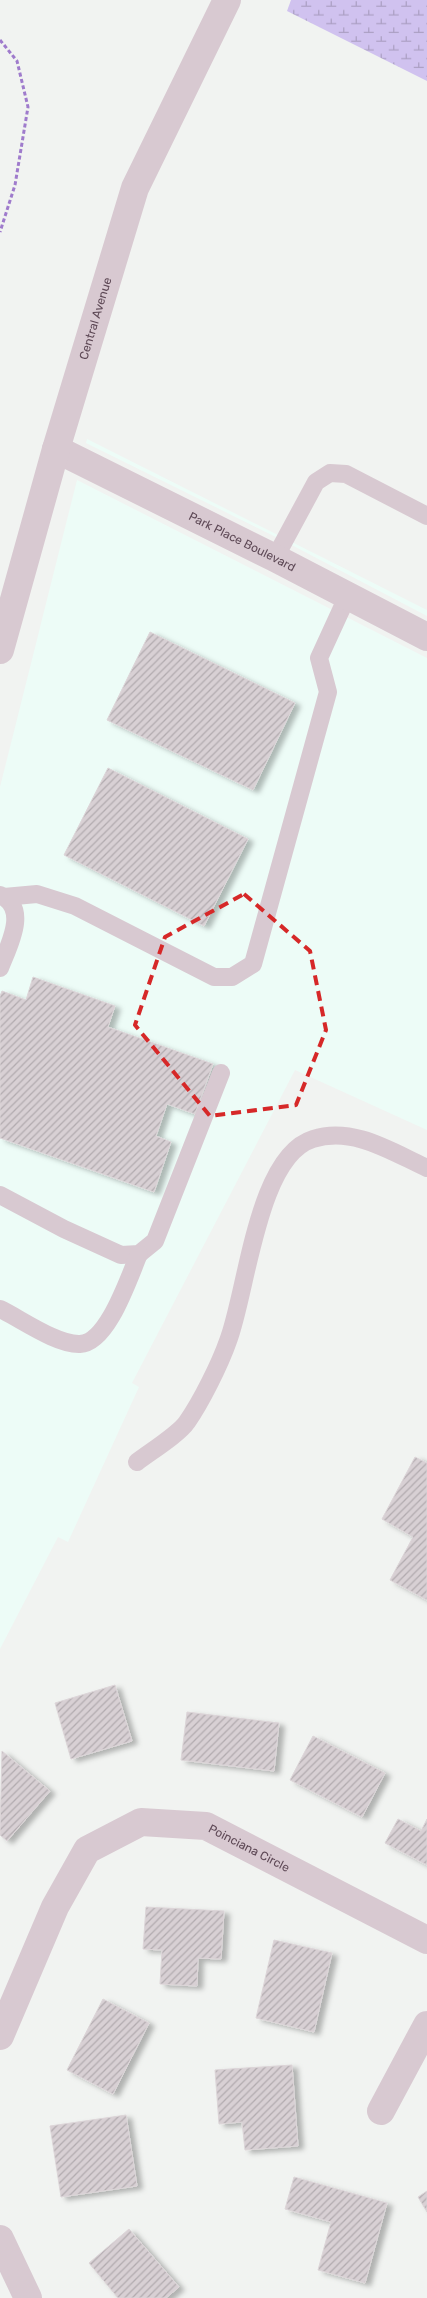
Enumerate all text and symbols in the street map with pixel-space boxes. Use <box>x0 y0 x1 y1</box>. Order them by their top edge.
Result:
street label: Central Avenue <box>76 275 115 361</box>
street label: Park Place Boulevard <box>186 509 298 574</box>
street label: Poinciana Circle <box>206 1822 292 1875</box>

